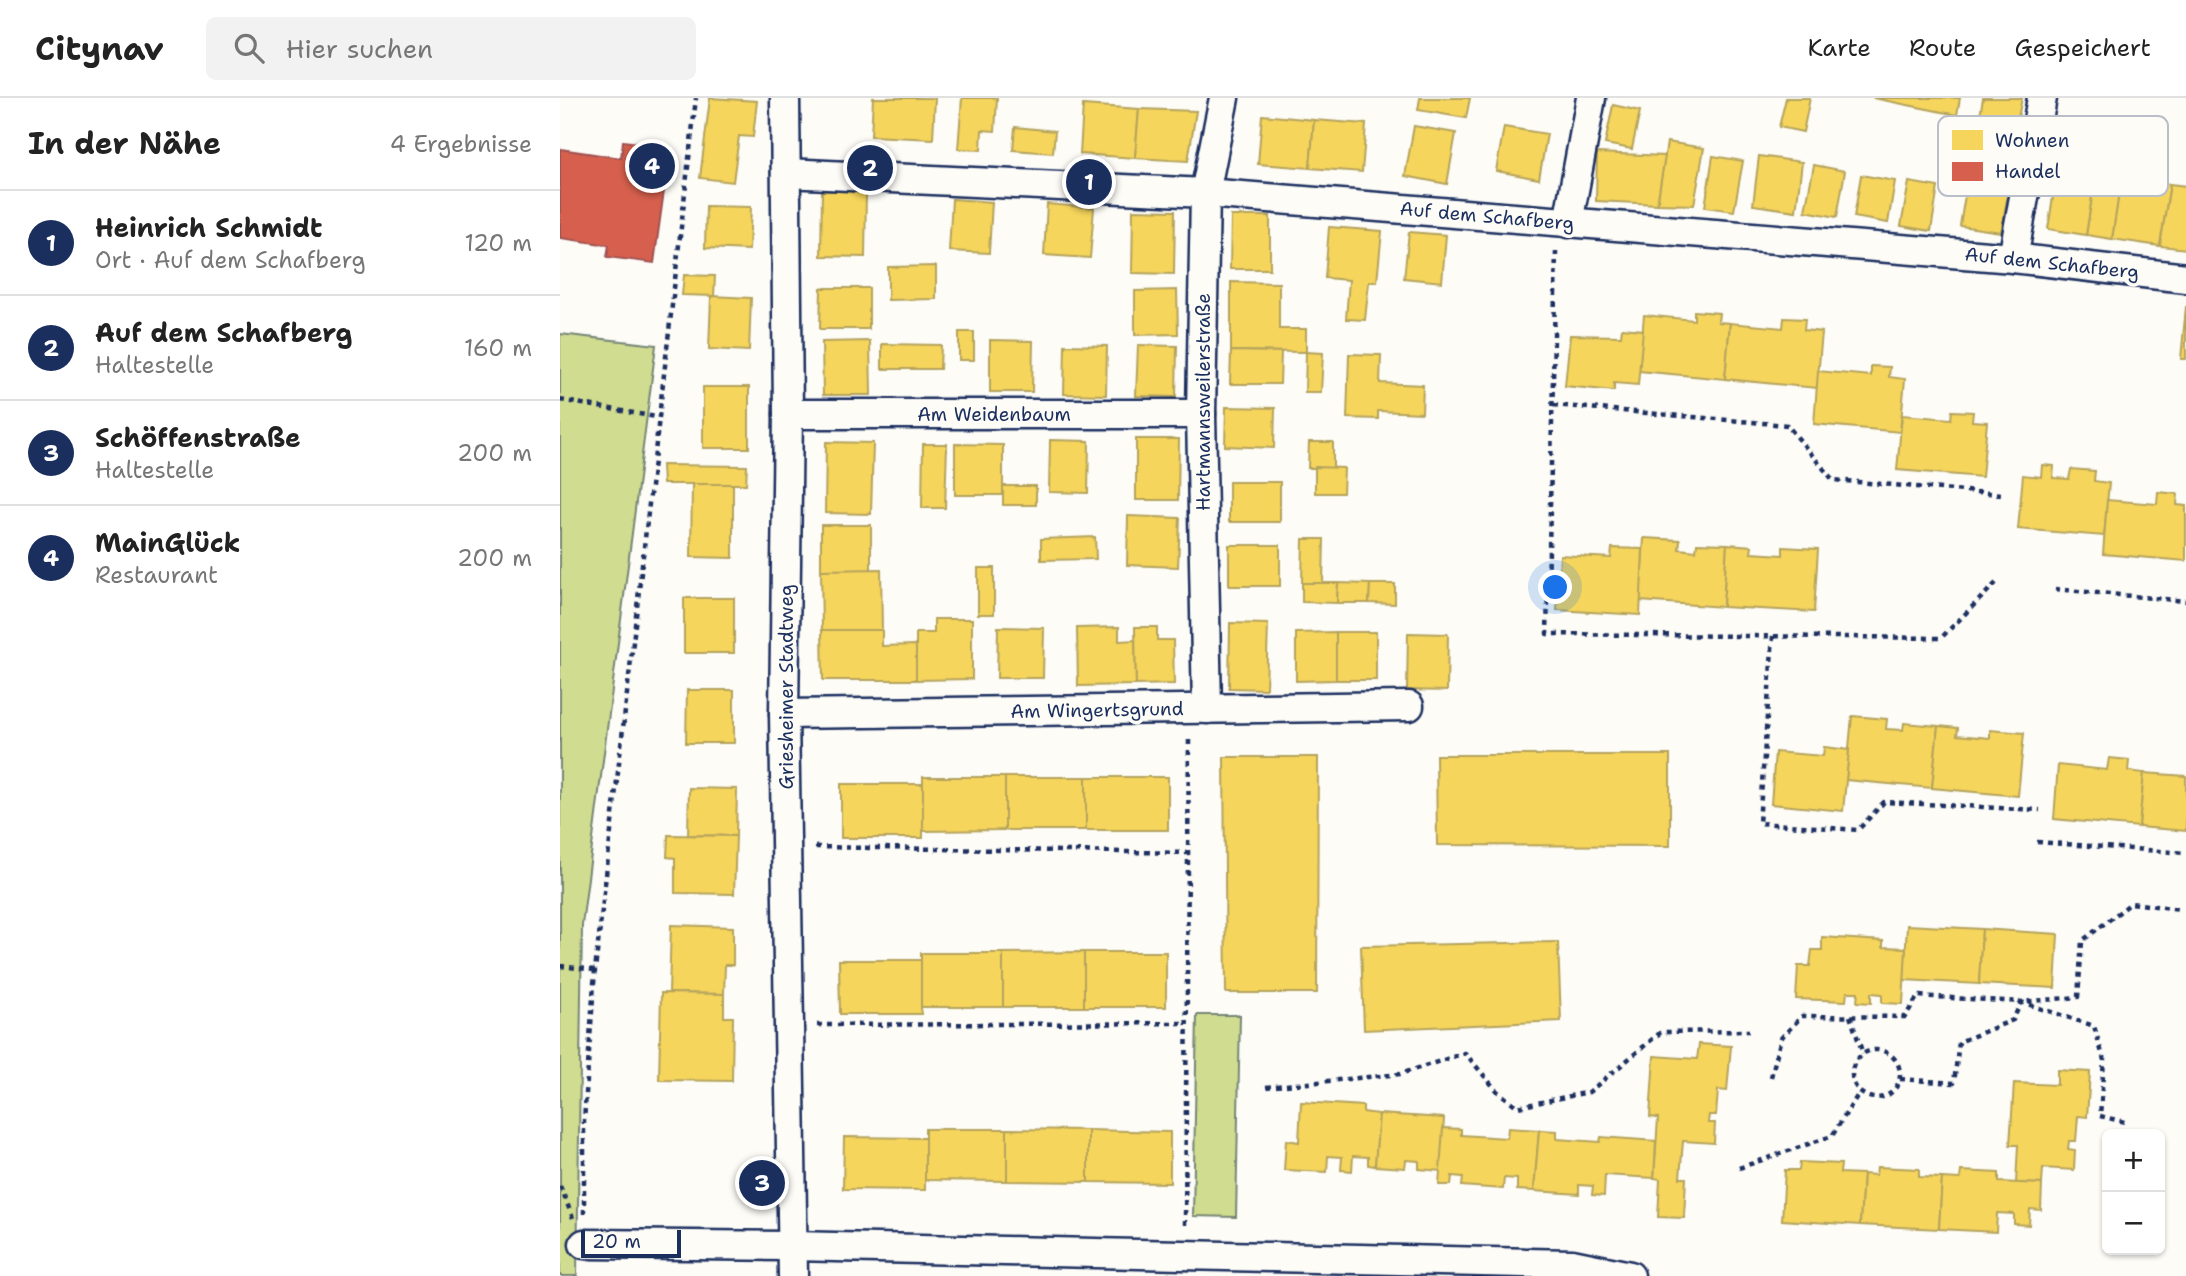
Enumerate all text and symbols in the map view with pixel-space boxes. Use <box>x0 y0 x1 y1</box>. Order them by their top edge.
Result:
search box <box>206 17 696 80</box>
text: Citynav <box>35 26 164 71</box>
icon: search <box>230 29 268 67</box>
text: Hier suchen <box>286 31 433 66</box>
text: Karte <box>1807 32 1871 64</box>
text: Route <box>1909 32 1976 64</box>
text: Gespeichert <box>2014 32 2151 64</box>
legend <box>1938 116 2168 196</box>
text: In der Nähe <box>28 123 221 164</box>
text: Wohnen <box>1995 128 2069 153</box>
text: 4 Ergebnisse <box>390 129 532 159</box>
pin: 4 <box>629 140 675 192</box>
pin: 2 <box>847 142 893 194</box>
pin: 1 <box>1066 156 1112 208</box>
text: Handel <box>1995 159 2061 184</box>
street label: Auf dem Schafberg <box>1399 196 1575 236</box>
text: Heinrich Schmidt <box>95 210 322 245</box>
text: 1 <box>46 228 56 258</box>
text: 120 m <box>464 228 532 258</box>
street label: Auf dem Schafberg <box>1964 241 2140 285</box>
text: Ort · Auf dem Schafberg <box>95 245 366 275</box>
street label: Hartmannsweilerstraße <box>1191 293 1216 511</box>
text: Auf dem Schafberg <box>95 315 352 350</box>
text: 2 <box>43 333 59 363</box>
text: 160 m <box>464 333 532 363</box>
text: Haltestelle <box>95 350 214 380</box>
street label: Am Weidenbaum <box>917 402 1071 427</box>
text: Schöffenstraße <box>95 420 301 455</box>
text: 3 <box>43 438 59 468</box>
text: 200 m <box>457 438 532 468</box>
text: Haltestelle <box>95 455 214 485</box>
text: MainGlück <box>95 525 240 560</box>
text: 4 <box>43 543 59 573</box>
text: 200 m <box>457 543 532 573</box>
text: Restaurant <box>95 560 218 590</box>
your location <box>1538 570 1572 604</box>
street label: Griesheimer Stadtweg <box>774 584 799 790</box>
street label: Am Wingertsgrund <box>1010 696 1184 724</box>
map controls <box>2102 1129 2165 1255</box>
button: + <box>2102 1129 2165 1192</box>
pin: 3 <box>739 1157 785 1209</box>
button: − <box>2102 1192 2165 1255</box>
scale bar <box>581 1227 681 1259</box>
text: 20 m <box>592 1229 641 1254</box>

